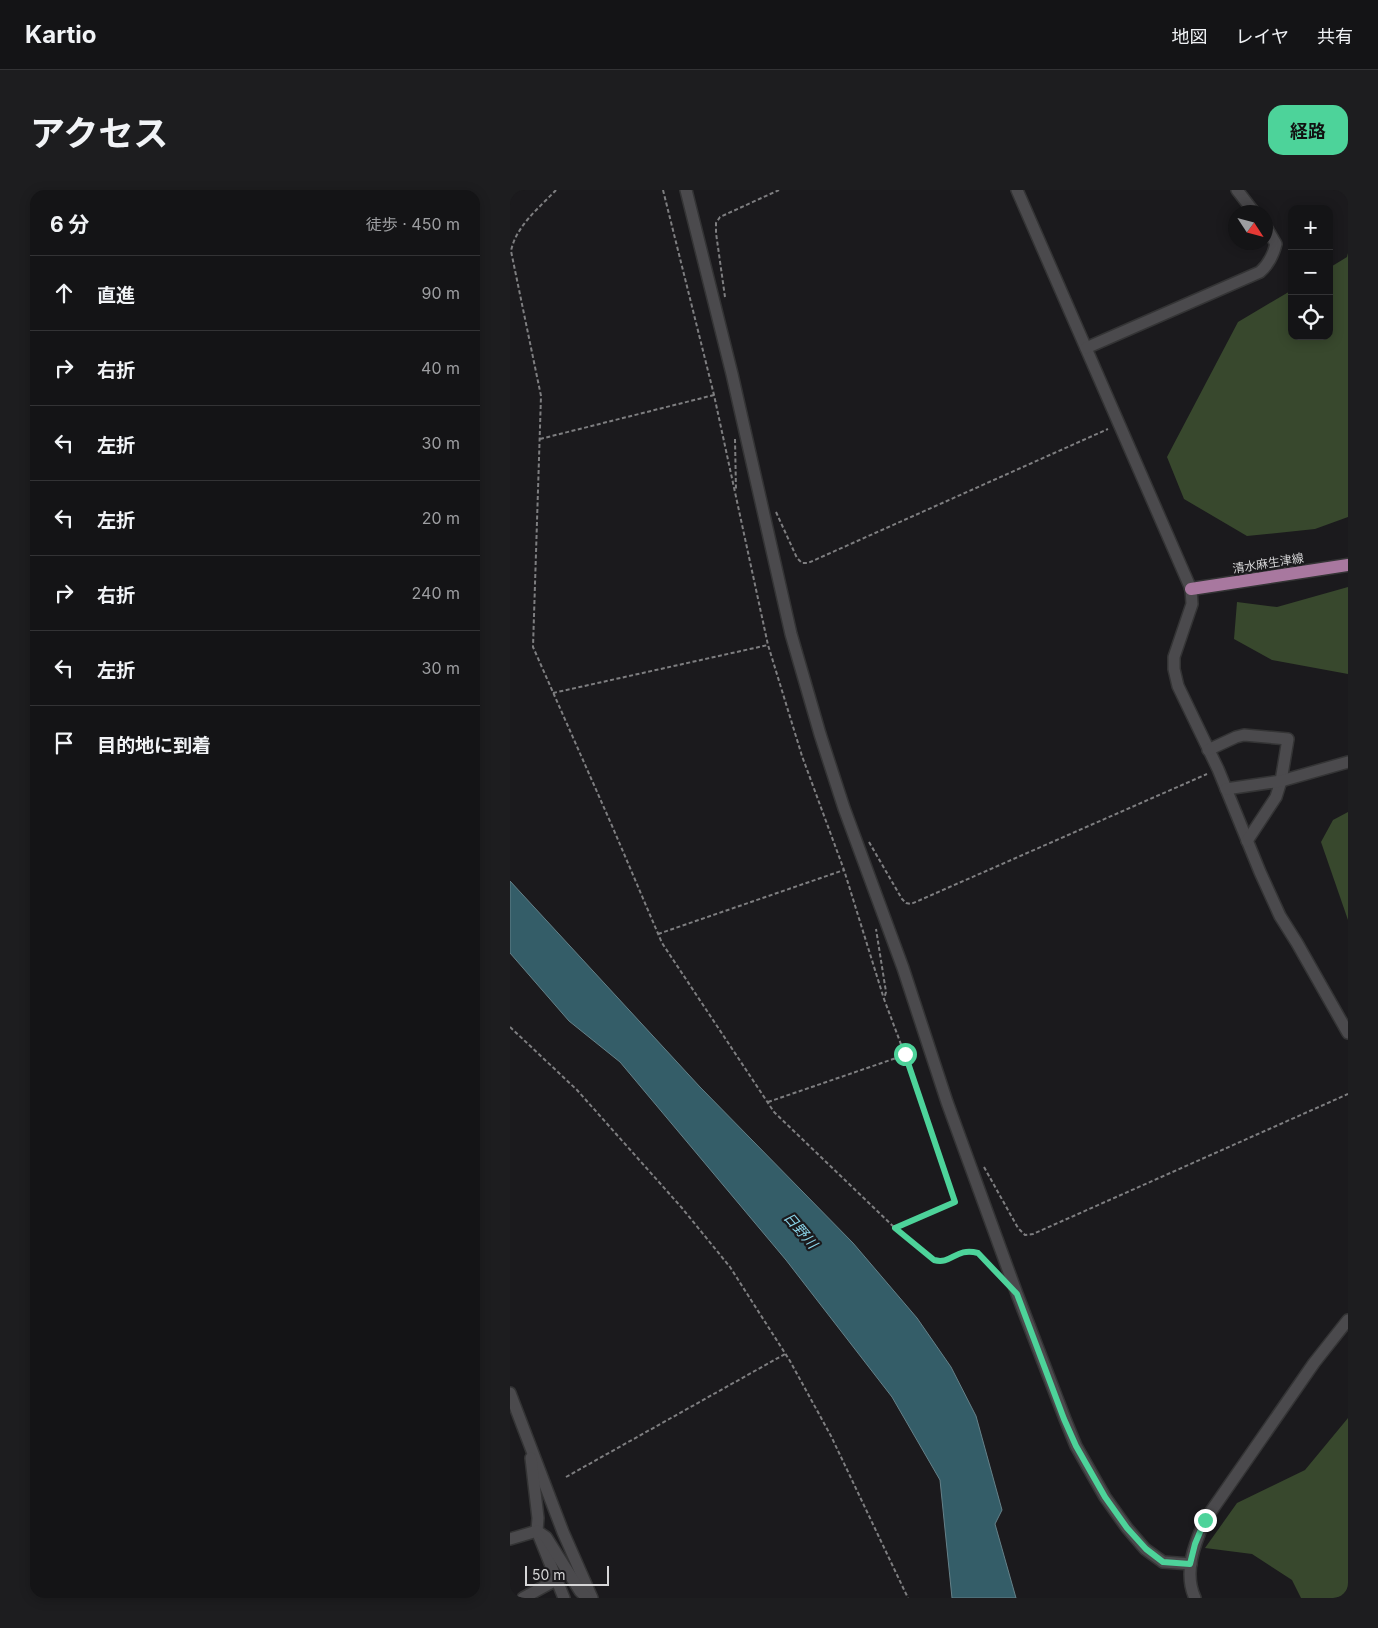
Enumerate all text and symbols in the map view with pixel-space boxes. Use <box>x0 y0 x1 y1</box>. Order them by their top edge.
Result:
text: Kartio <box>25 20 96 49</box>
text: 地図 <box>1172 26 1208 47</box>
text: レイヤ <box>1236 26 1289 47</box>
text: 共有 <box>1317 26 1353 47</box>
button: 経路 <box>1268 105 1348 155</box>
text: アクセス <box>30 112 168 154</box>
north arrow <box>1228 205 1273 250</box>
map controls <box>1288 205 1333 340</box>
button: + <box>1288 205 1333 250</box>
text: 6 分 <box>50 212 90 237</box>
text: 徒歩 · 450 m <box>366 214 460 234</box>
button: − <box>1288 250 1333 295</box>
icon: ahead <box>50 279 78 307</box>
text: 90 m <box>421 283 460 303</box>
text: 直進 <box>97 284 135 307</box>
button: locate <box>1288 295 1333 340</box>
icon: right <box>50 354 78 382</box>
text: 40 m <box>421 358 460 378</box>
text: 右折 <box>97 359 135 382</box>
icon: left <box>50 429 78 457</box>
text: 30 m <box>422 433 460 453</box>
text: 左折 <box>97 434 135 457</box>
icon: left <box>50 504 78 532</box>
text: 20 m <box>422 508 460 528</box>
text: 左折 <box>97 509 135 532</box>
street label: 清水麻生津線 <box>1231 550 1305 576</box>
icon: right <box>50 579 78 607</box>
text: 240 m <box>412 583 460 603</box>
text: 右折 <box>97 584 135 607</box>
icon: left <box>50 654 78 682</box>
text: 30 m <box>422 658 460 678</box>
text: 左折 <box>97 659 135 682</box>
icon: arrive <box>50 729 78 757</box>
text: 目的地に到着 <box>97 734 211 757</box>
route start <box>894 1043 917 1066</box>
water label: 日野川 <box>781 1209 823 1253</box>
route end <box>1194 1509 1217 1532</box>
scale bar <box>525 1563 609 1586</box>
text: 50 m <box>532 1566 566 1583</box>

